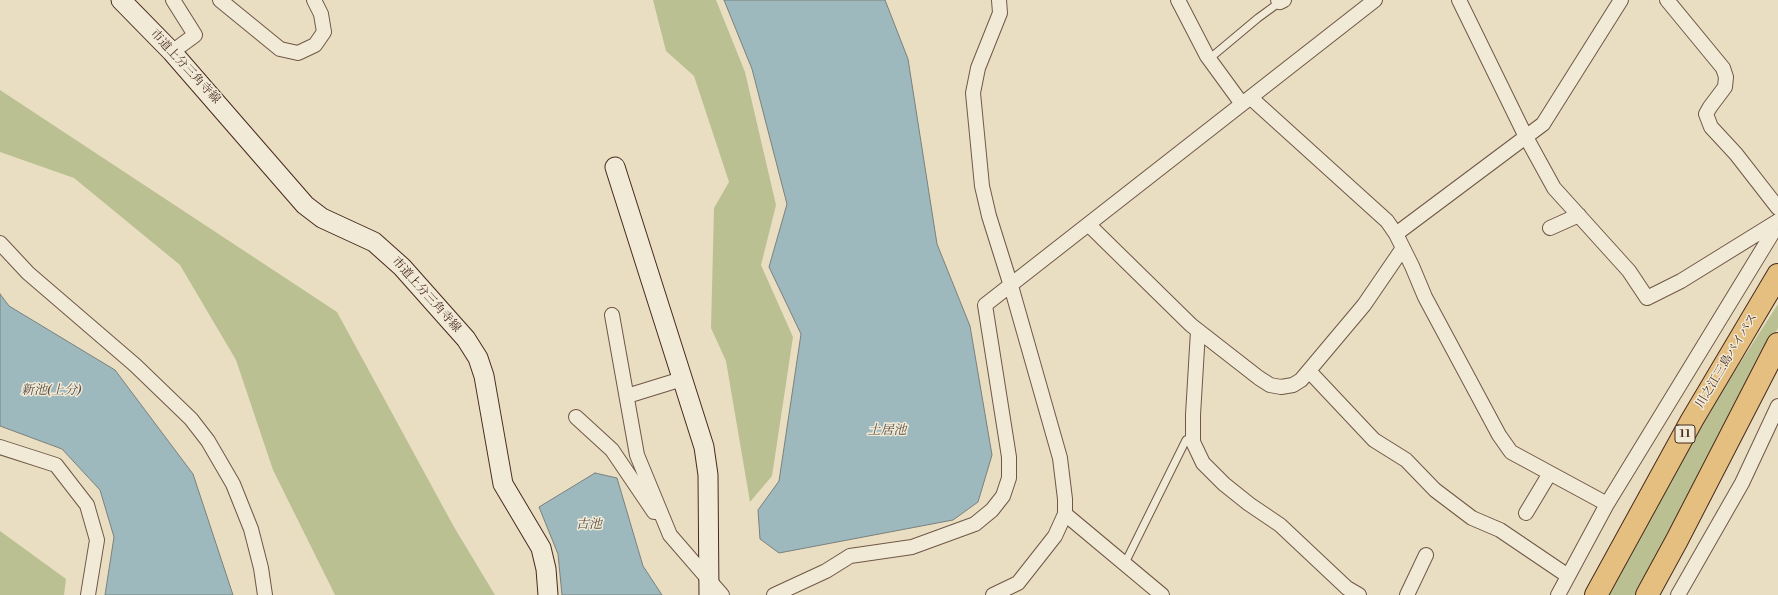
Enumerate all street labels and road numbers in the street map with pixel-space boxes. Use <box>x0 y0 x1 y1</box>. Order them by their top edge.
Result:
street label: 市道上分三角寺線 <box>147 27 223 107</box>
street label: 市道上分三角寺線 <box>389 255 463 335</box>
street label: 川之江三島バイパス <box>1693 311 1761 411</box>
road number: 11 <box>1675 425 1695 443</box>

